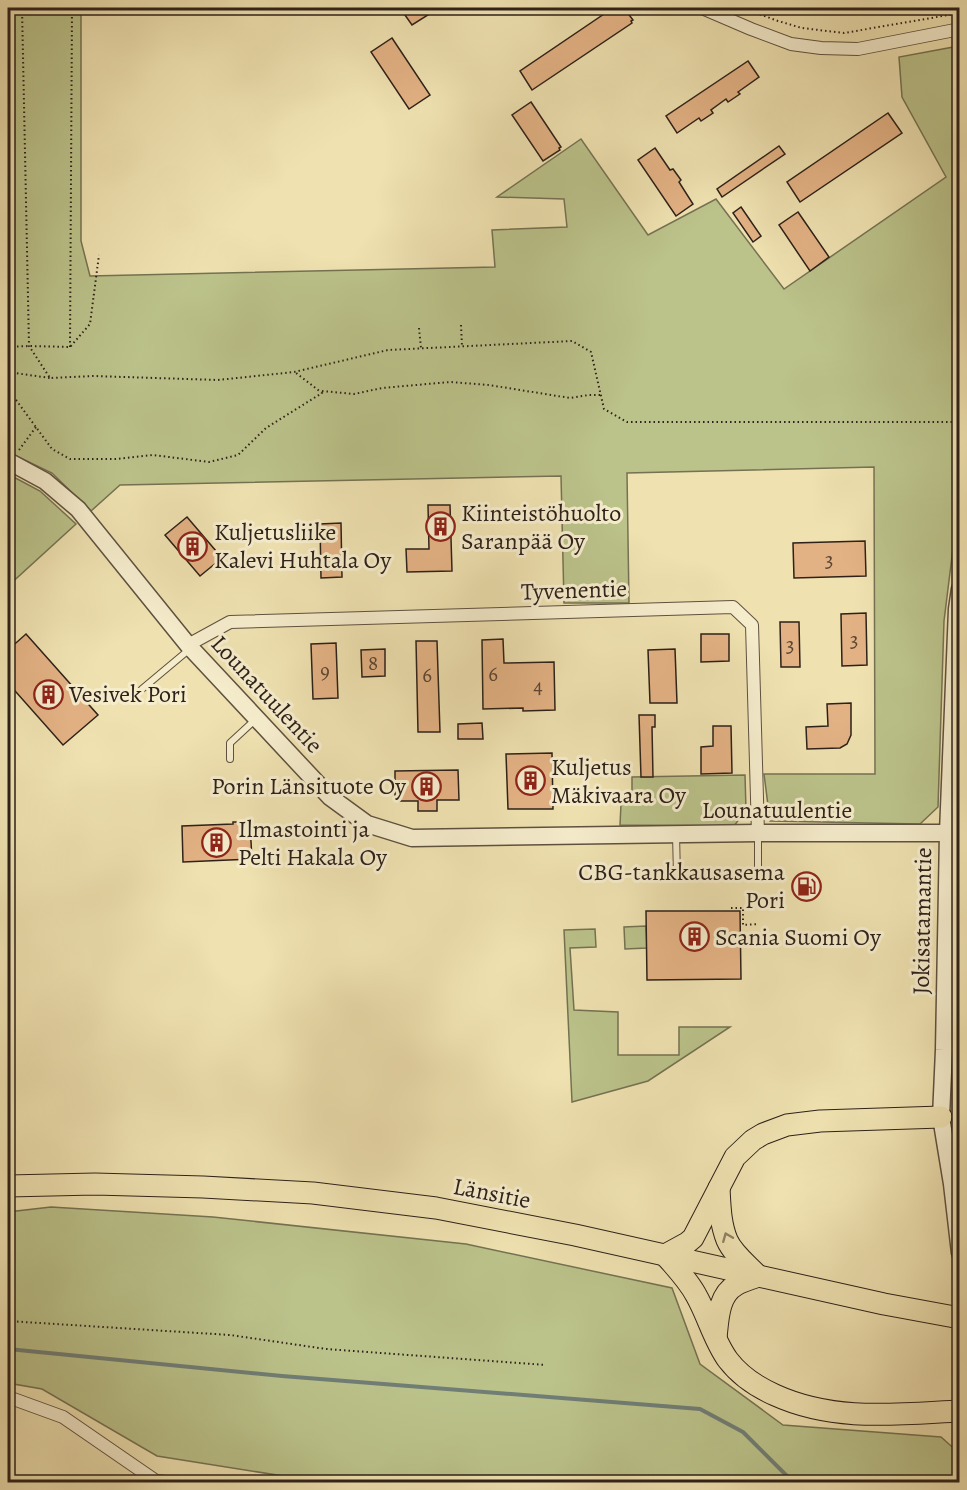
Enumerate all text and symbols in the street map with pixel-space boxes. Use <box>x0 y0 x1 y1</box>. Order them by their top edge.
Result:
place label: Kiinteistöhuolto Saranpää Oy <box>461 497 621 557</box>
building icon: Kiinteistöhuolto Saranpää Oy <box>424 511 456 543</box>
place label: Kuljetusliike Kalevi Huhtala Oy <box>214 516 391 576</box>
building icon: Kuljetusliike Kalevi Huhtala Oy <box>177 530 209 562</box>
house number: 3 <box>825 546 833 574</box>
street label: Tyvenentie <box>520 572 628 608</box>
house number: 3 <box>850 626 858 654</box>
street label: Lounatuulentie <box>204 628 330 760</box>
house number: 3 <box>786 631 794 659</box>
house number: 8 <box>368 649 378 677</box>
house number: 9 <box>320 657 330 685</box>
house number: 6 <box>488 660 498 688</box>
house number: 6 <box>422 661 432 689</box>
house number: 4 <box>533 672 543 700</box>
building icon: Vesivek Pori <box>32 678 64 710</box>
place label: Vesivek Pori <box>68 678 187 710</box>
place label: Kuljetus Mäkivaara Oy <box>551 751 686 811</box>
building icon: Kuljetus Mäkivaara Oy <box>514 765 546 797</box>
place label: Porin Länsituote Oy <box>211 770 406 802</box>
building icon: Porin Länsituote Oy <box>411 770 443 802</box>
street label: Lounatuulentie <box>702 794 852 826</box>
place label: Ilmastointi ja Pelti Hakala Oy <box>238 813 387 873</box>
building icon: Ilmastointi ja Pelti Hakala Oy <box>201 827 233 859</box>
street label: Jokisatamantie <box>905 847 939 995</box>
place label: CBG-tankkausasema Pori <box>578 856 786 916</box>
fuel station icon: CBG-tankkausasema Pori <box>790 870 822 902</box>
building icon: Scania Suomi Oy <box>678 921 710 953</box>
place label: Scania Suomi Oy <box>715 921 881 953</box>
street label: Länsitie <box>450 1170 534 1216</box>
one-way arrow <box>722 1232 734 1243</box>

